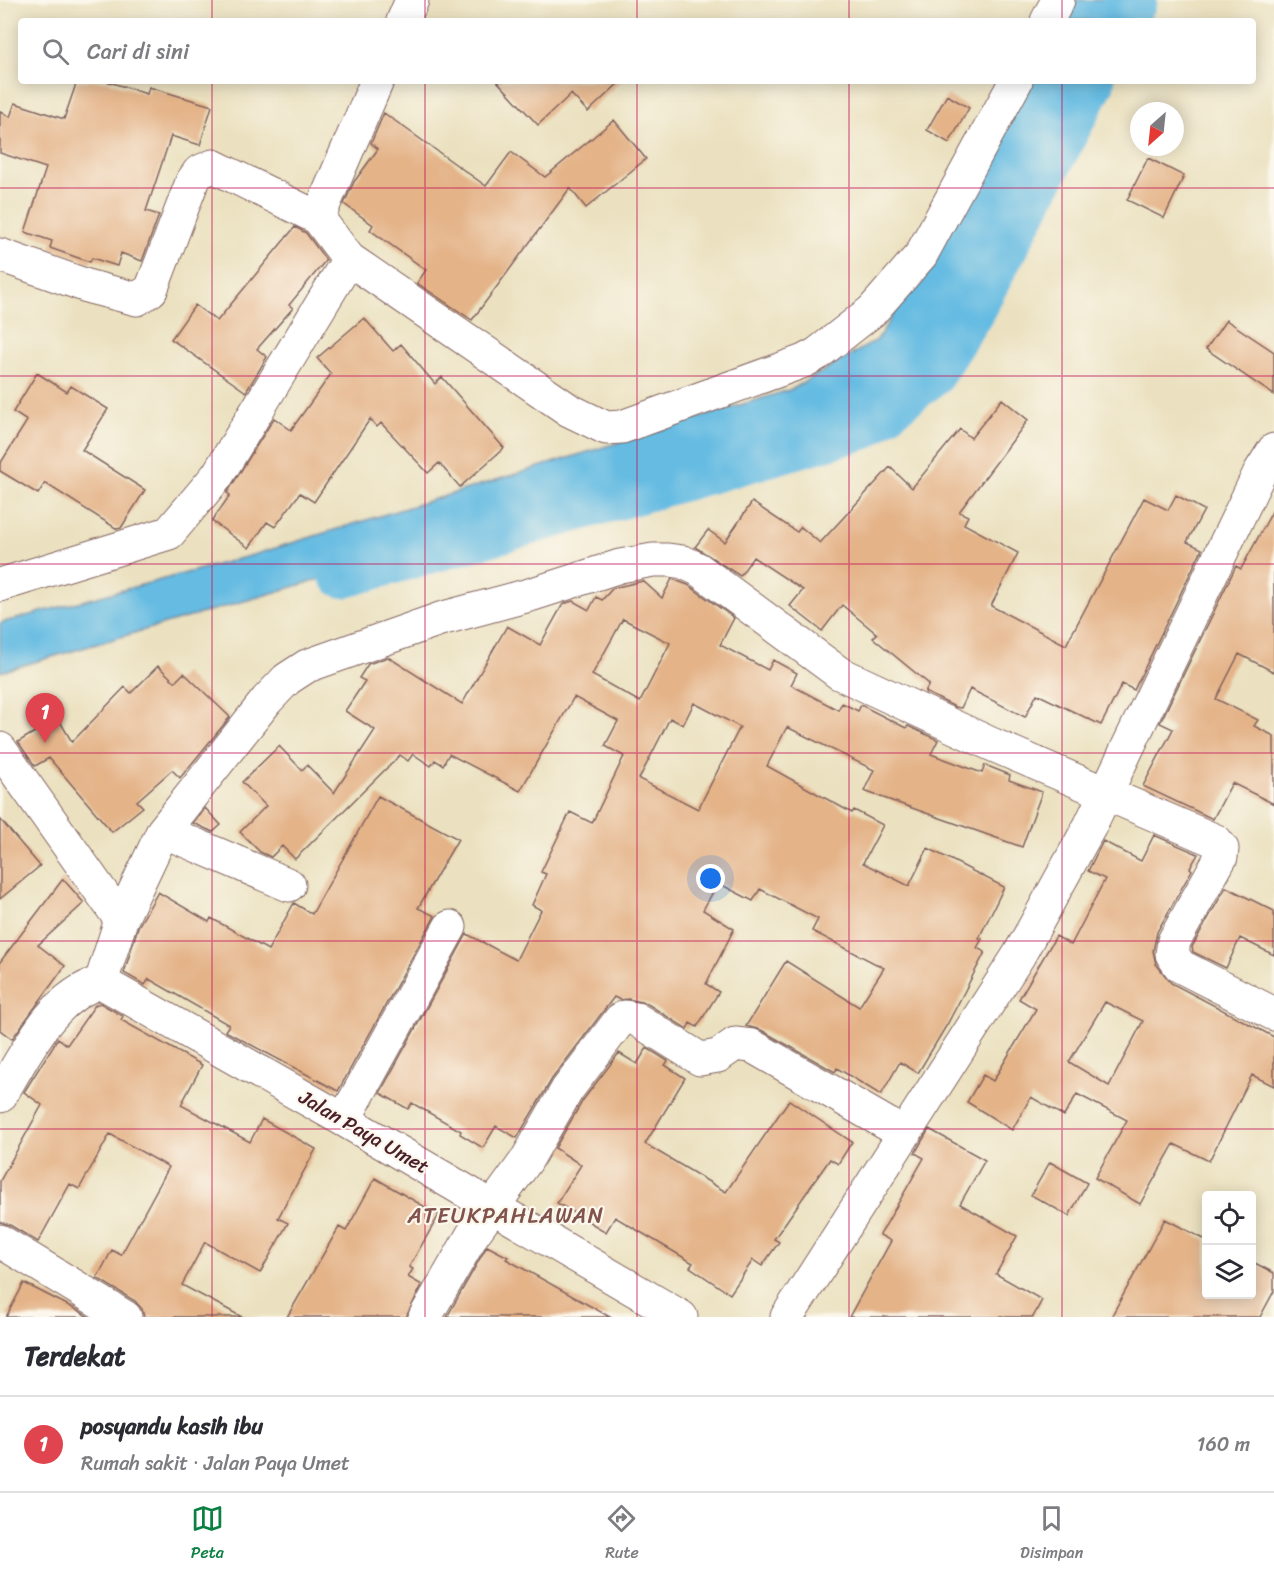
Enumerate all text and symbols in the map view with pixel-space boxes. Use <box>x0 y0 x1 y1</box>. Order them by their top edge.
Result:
search box <box>18 18 1256 84</box>
text: Cari di sini <box>87 32 189 71</box>
icon: search <box>39 35 72 68</box>
north arrow <box>1130 102 1184 156</box>
pin: 1 <box>26 694 64 743</box>
your location <box>696 864 725 893</box>
street label: Jalan Paya Umet <box>291 1080 436 1184</box>
map controls <box>1202 1191 1256 1299</box>
button: locate <box>1202 1191 1256 1245</box>
district label: ATEUKPAHLAWAN <box>406 1196 605 1235</box>
button: layers <box>1202 1245 1256 1299</box>
text: Terdekat <box>24 1333 125 1379</box>
text: posyandu kasih ibu <box>81 1407 263 1446</box>
text: 1 <box>39 1427 48 1462</box>
text: 160 m <box>1197 1427 1250 1462</box>
text: Rumah sakit · Jalan Paya Umet <box>81 1446 350 1481</box>
tab: Peta <box>191 1502 224 1567</box>
tab: Rute <box>605 1502 639 1567</box>
tab: Disimpan <box>1020 1502 1083 1567</box>

